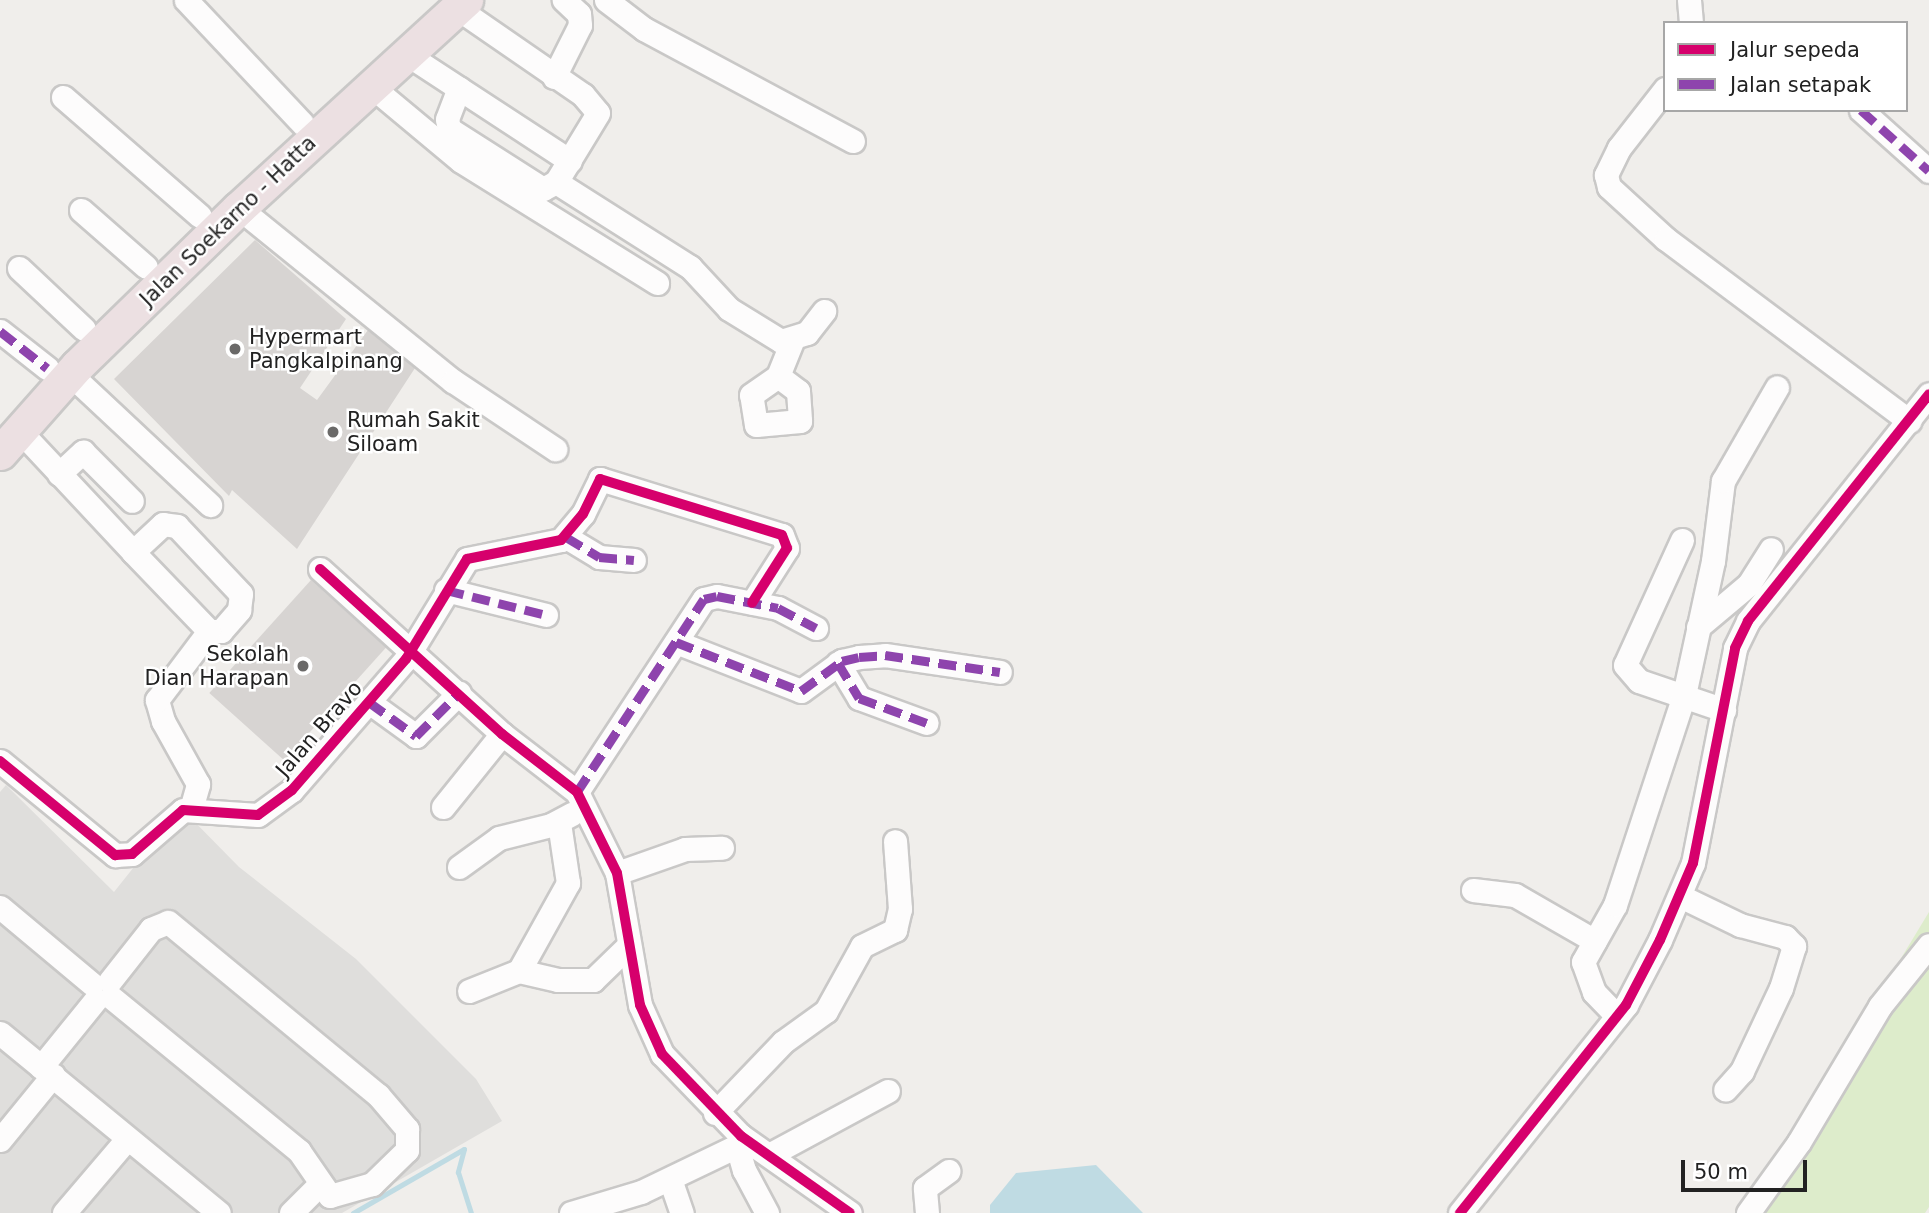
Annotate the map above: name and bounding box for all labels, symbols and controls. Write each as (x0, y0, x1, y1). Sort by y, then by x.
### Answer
legend (1663, 21, 1908, 112)
text: Jalur sepeda (1730, 38, 1860, 62)
text: Jalan setapak (1730, 73, 1871, 97)
street label: Jalan Soekarno - Hatta (135, 130, 321, 312)
place label: Hypermart Pangkalpinang (249, 324, 403, 374)
marker: Hypermart Pangkalpinang (227, 341, 243, 357)
place label: Rumah Sakit Siloam (347, 407, 480, 457)
marker: Rumah Sakit Siloam (325, 424, 341, 440)
place label: Sekolah Dian Harapan (144, 641, 289, 691)
marker: Sekolah Dian Harapan (295, 658, 311, 674)
street label: Jalan Bravo (270, 676, 368, 782)
scale bar (1684, 1146, 1810, 1190)
text: 50 m (1694, 1160, 1748, 1184)

